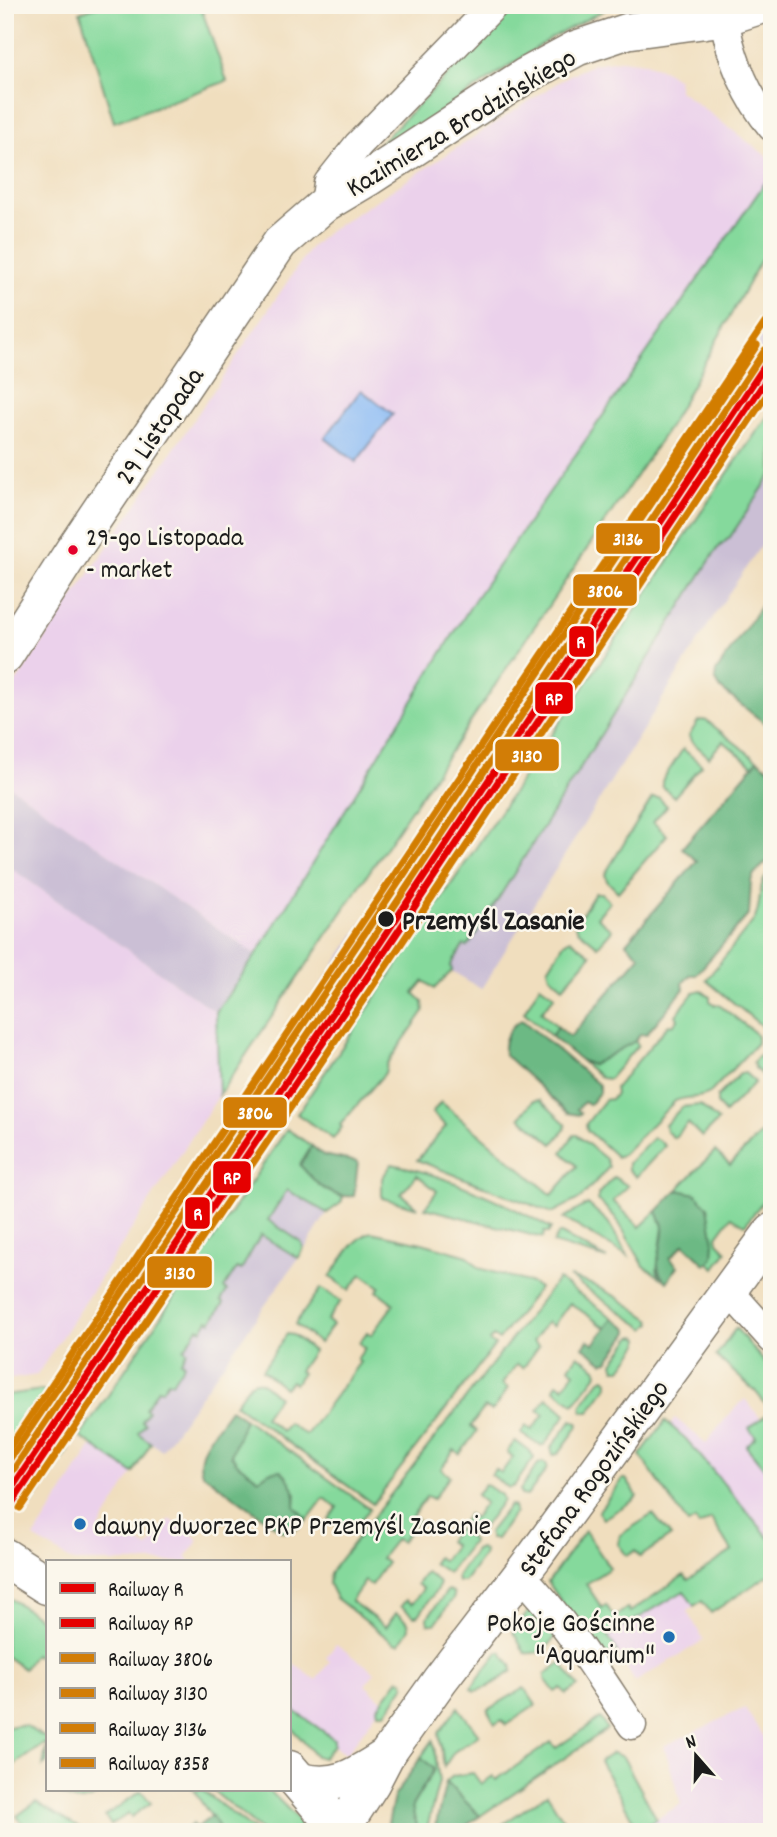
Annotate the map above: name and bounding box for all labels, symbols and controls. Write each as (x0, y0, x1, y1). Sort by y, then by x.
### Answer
street label: Kazimierza Brodzińskiego (340, 41, 585, 210)
street label: 29 Listopada (108, 360, 217, 495)
place label: 29-go Listopada - market (86, 521, 244, 590)
line badge: 3136 (595, 522, 661, 555)
text: 3136 (613, 528, 643, 555)
marker: 29-go Listopada - market (66, 543, 80, 557)
line badge: 3806 (572, 573, 638, 607)
text: 3806 (587, 580, 623, 607)
line badge: R (568, 625, 595, 658)
text: R (576, 631, 586, 658)
line badge: RP (534, 681, 574, 715)
text: RP (545, 688, 563, 715)
line badge: 3130 (494, 738, 560, 772)
text: 3130 (511, 745, 543, 772)
place label: Przemyśl Zasanie (402, 904, 585, 944)
marker: Przemyśl Zasanie (376, 909, 396, 929)
line badge: 3806 (222, 1096, 288, 1129)
text: 3806 (237, 1102, 273, 1129)
line badge: RP (212, 1160, 252, 1194)
text: RP (223, 1167, 241, 1194)
line badge: R (184, 1196, 211, 1230)
text: R (193, 1203, 203, 1230)
line badge: 3130 (146, 1255, 213, 1289)
text: 3130 (164, 1262, 196, 1289)
street label: Stefana Rogozińskiego (511, 1373, 681, 1587)
place label: dawny dworzec PKP Przemyśl Zasanie (94, 1509, 491, 1549)
marker: dawny dworzec PKP Przemyśl Zasanie (72, 1516, 88, 1532)
legend (46, 1560, 290, 1792)
text: Railway R (108, 1577, 184, 1607)
place label: Pokoje Gościnne "Aquarium" (487, 1606, 655, 1678)
text: Railway RP (108, 1611, 193, 1641)
marker: Pokoje Gościnne "Aquarium" (661, 1629, 677, 1645)
text: Railway 3806 (108, 1647, 213, 1677)
text: Railway 3130 (108, 1681, 208, 1711)
text: Railway 3136 (108, 1717, 207, 1747)
north arrow (662, 1722, 732, 1792)
text: N (682, 1729, 700, 1758)
text: Railway 8358 (108, 1751, 210, 1781)

